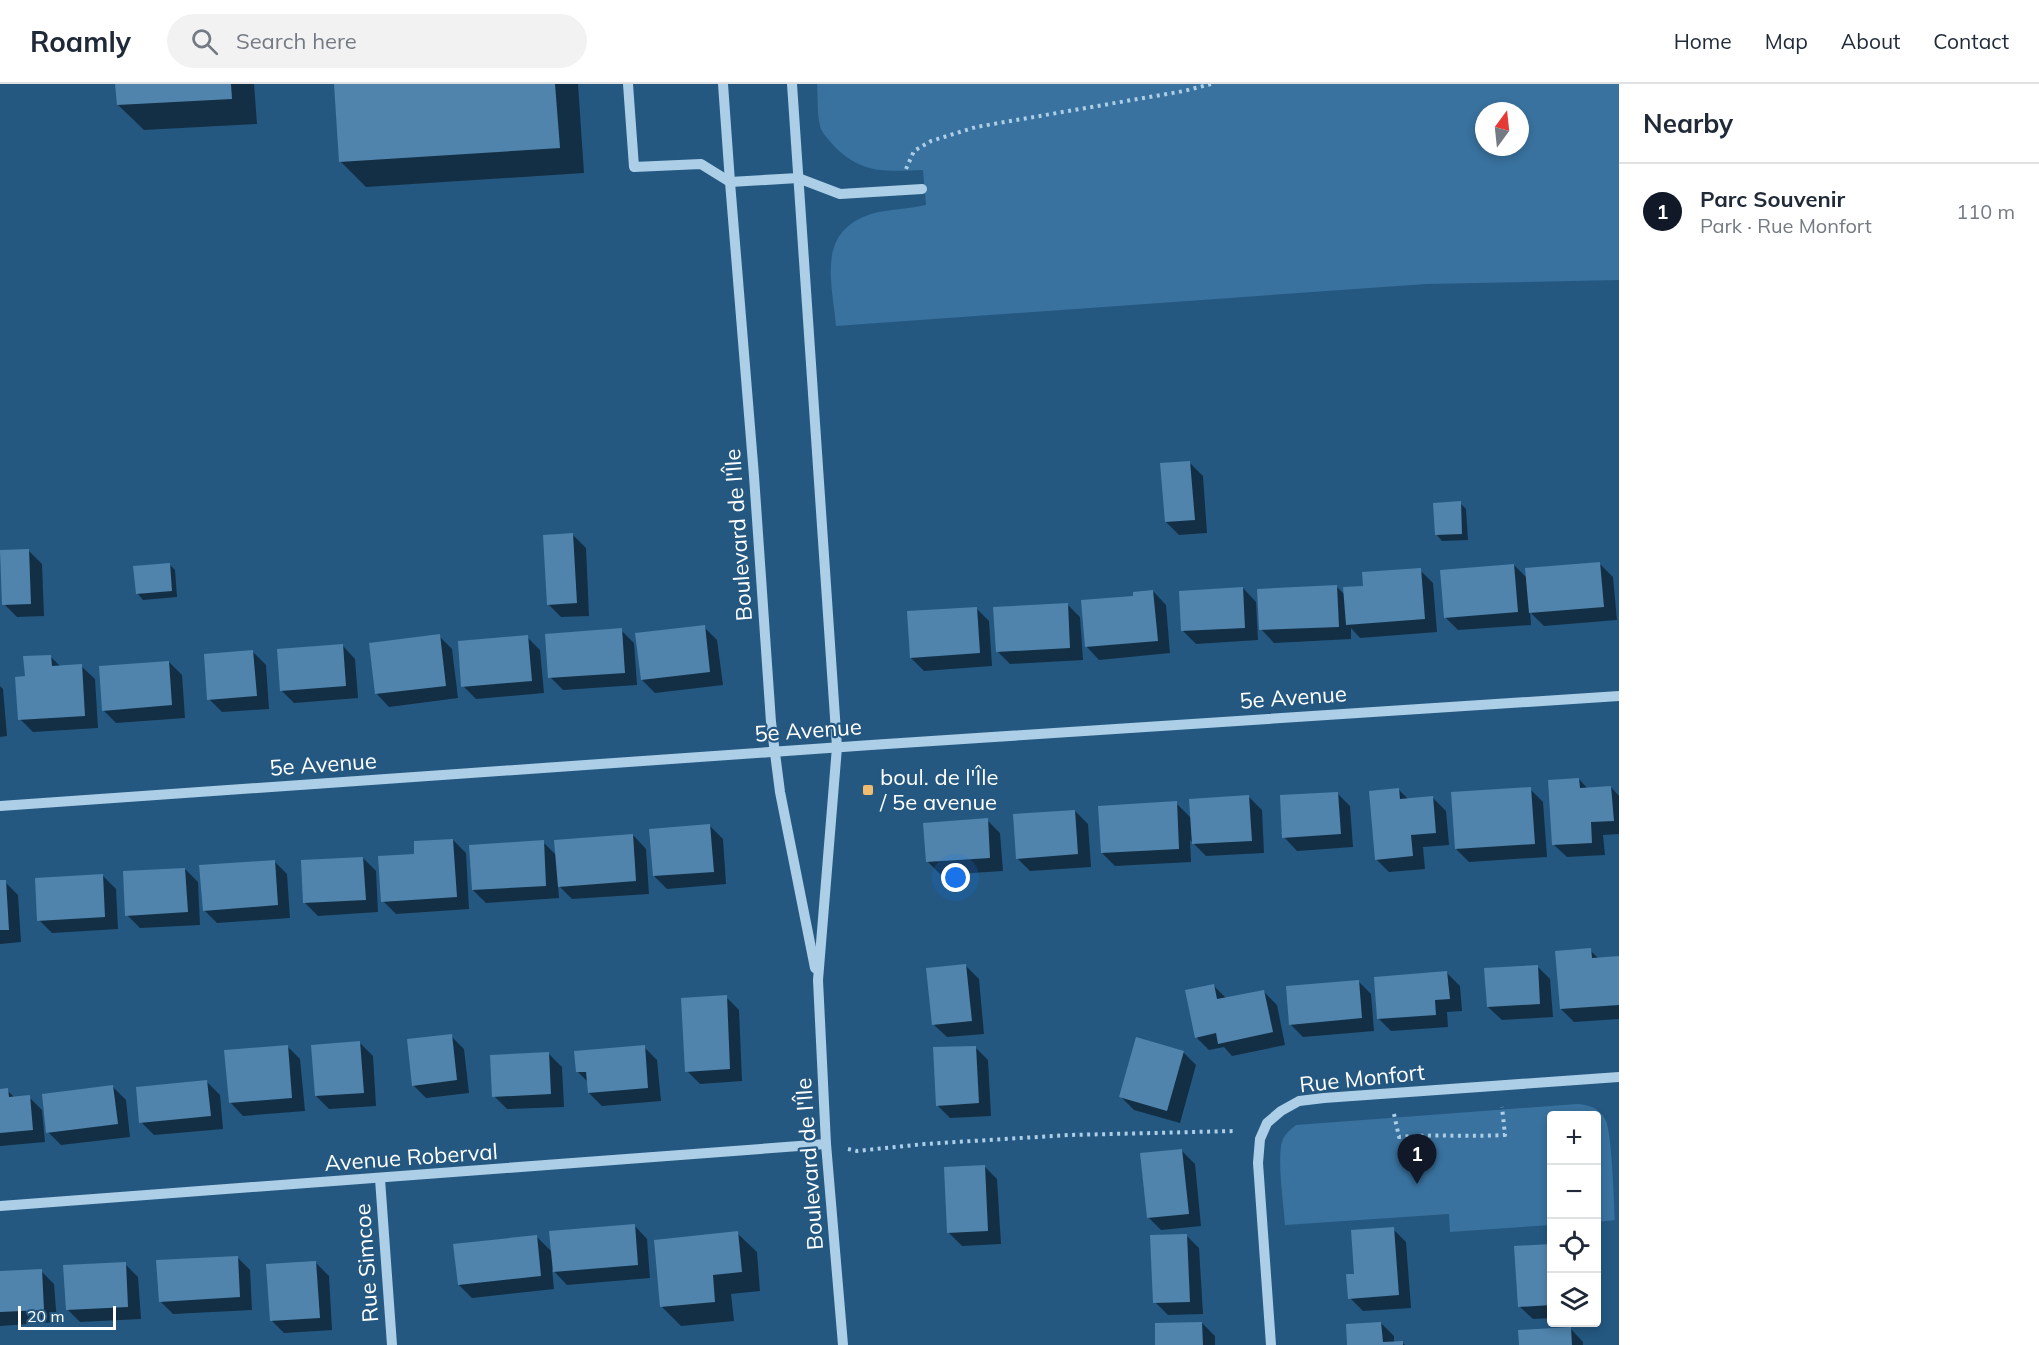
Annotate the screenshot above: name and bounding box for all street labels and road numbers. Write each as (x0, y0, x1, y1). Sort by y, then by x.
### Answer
street label: Boulevard de l'Île (718, 448, 758, 622)
street label: 5e Avenue (1238, 679, 1348, 715)
street label: 5e Avenue (753, 712, 863, 748)
street label: 5e Avenue (268, 746, 378, 782)
street label: Rue Monfort (1298, 1057, 1426, 1099)
street label: Boulevard de l'Île (789, 1077, 829, 1251)
street label: Avenue Roberval (323, 1137, 499, 1177)
street label: Rue Simcoe (348, 1203, 384, 1323)

